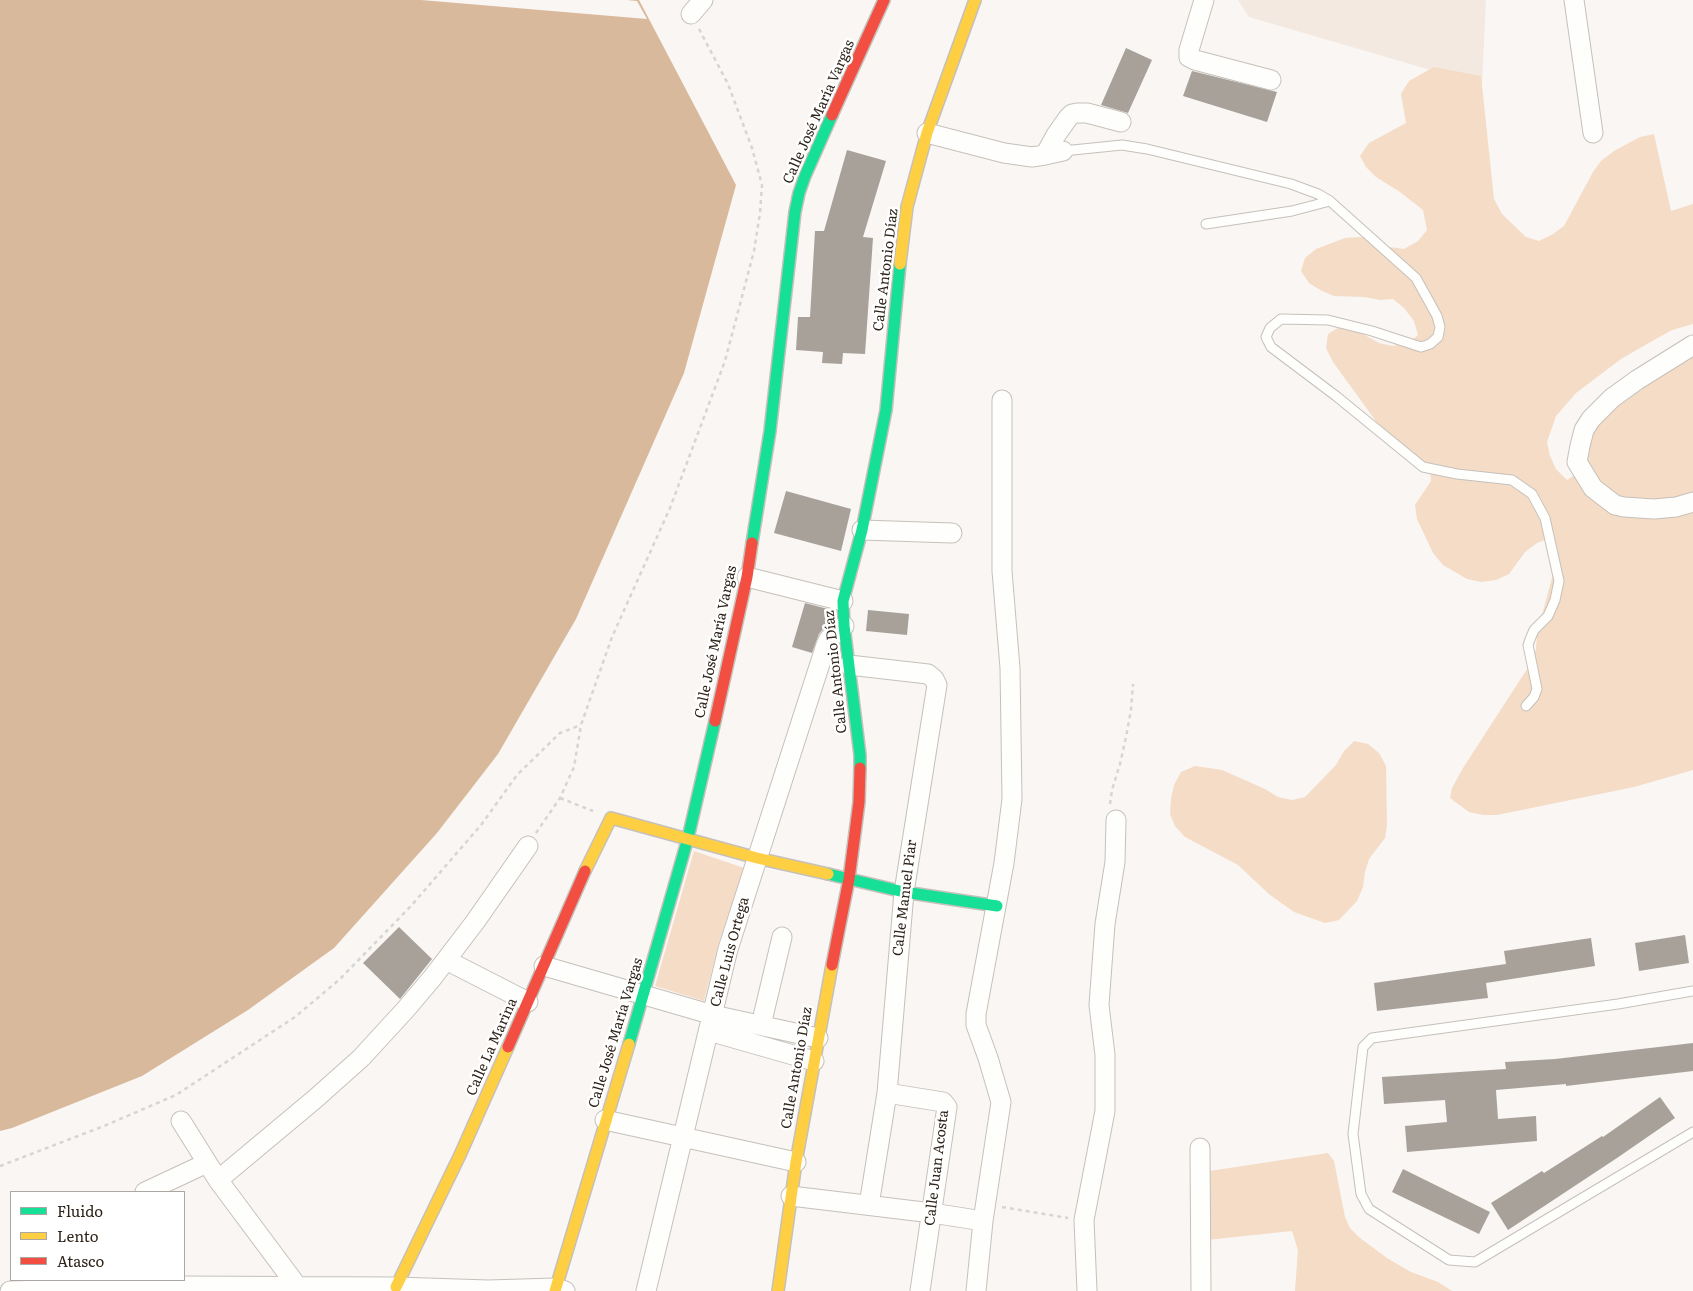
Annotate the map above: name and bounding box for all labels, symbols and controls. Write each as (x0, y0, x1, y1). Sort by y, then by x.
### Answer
street label: Calle José María Vargas (780, 37, 858, 187)
street label: Calle Antonio Díaz (870, 208, 902, 332)
street label: Calle José María Vargas (692, 564, 740, 720)
street label: Calle Antonio Díaz (821, 610, 851, 734)
street label: Calle Manuel Piar (890, 839, 920, 957)
street label: Calle Luis Ortega (707, 895, 753, 1009)
street label: Calle José María Vargas (585, 956, 647, 1110)
street label: Calle La Marina (463, 996, 521, 1098)
street label: Calle Antonio Díaz (778, 1006, 816, 1130)
street label: Calle Juan Acosta (922, 1109, 952, 1227)
legend (10, 1191, 185, 1281)
text: Fluido (57, 1199, 103, 1222)
text: Lento (57, 1224, 98, 1247)
text: Atasco (57, 1249, 104, 1272)

